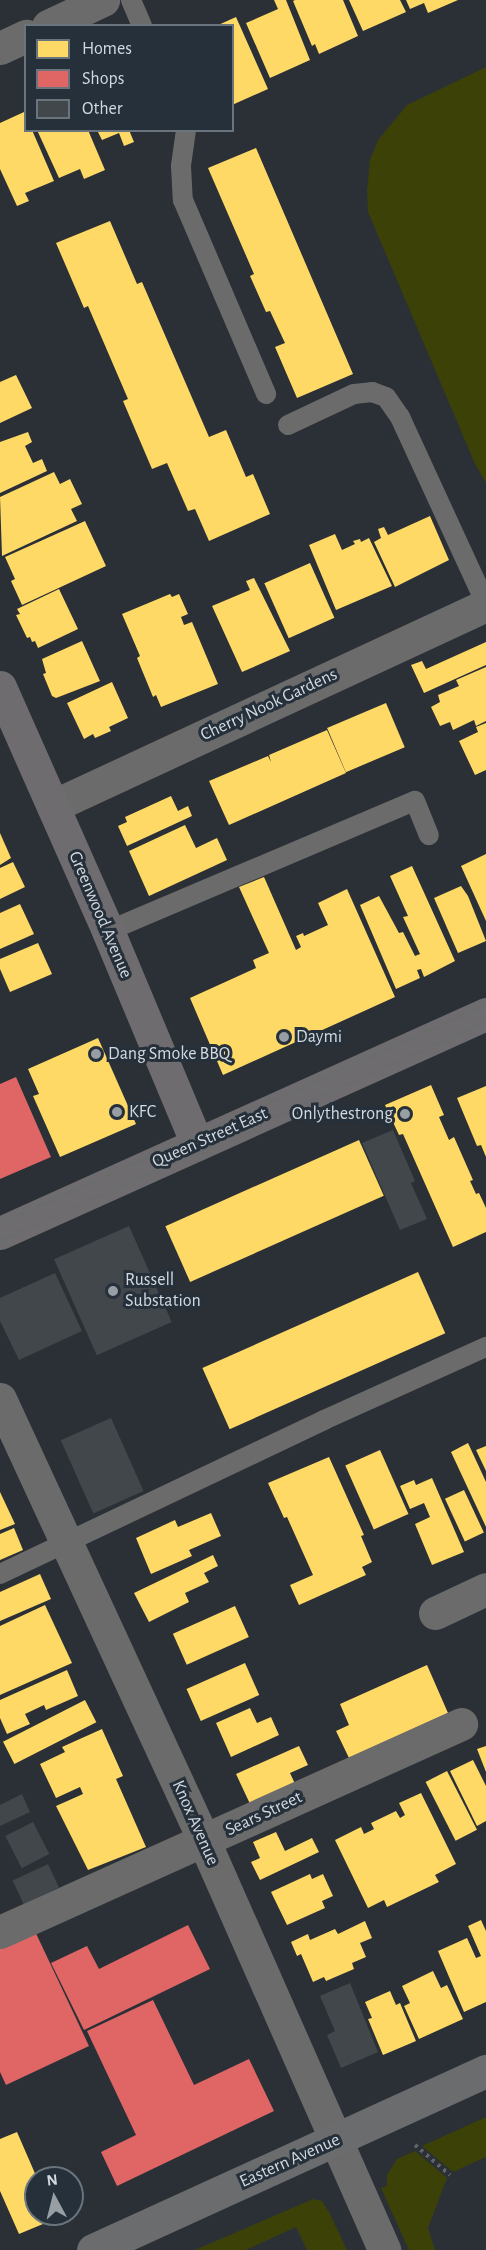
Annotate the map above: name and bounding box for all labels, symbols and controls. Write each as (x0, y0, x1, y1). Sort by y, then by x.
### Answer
legend (24, 24, 234, 132)
text: Homes (82, 40, 132, 58)
text: Shops (82, 70, 124, 88)
text: Other (82, 100, 123, 118)
street label: Cherry Nook Gardens (197, 664, 341, 746)
street label: Greenwood Avenue (63, 848, 137, 982)
place label: Daymi (296, 1026, 342, 1048)
marker: Daymi (277, 1030, 291, 1044)
place label: Dang Smoke BBQ (108, 1043, 230, 1065)
marker: Dang Smoke BBQ (89, 1047, 103, 1061)
place label: KFC (129, 1101, 156, 1123)
street label: Queen Street East (149, 1103, 271, 1173)
place label: Onlythestrong (292, 1103, 393, 1125)
marker: KFC (110, 1105, 124, 1119)
marker: Onlythestrong (398, 1107, 412, 1121)
place label: Russell Substation (125, 1270, 201, 1312)
marker: Russell Substation (106, 1284, 120, 1298)
street label: Knox Avenue (167, 1777, 223, 1869)
street label: Sears Street (222, 1787, 306, 1841)
street label: Eastern Avenue (236, 2129, 344, 2193)
north arrow (24, 2166, 84, 2226)
text: N (46, 2172, 59, 2189)

